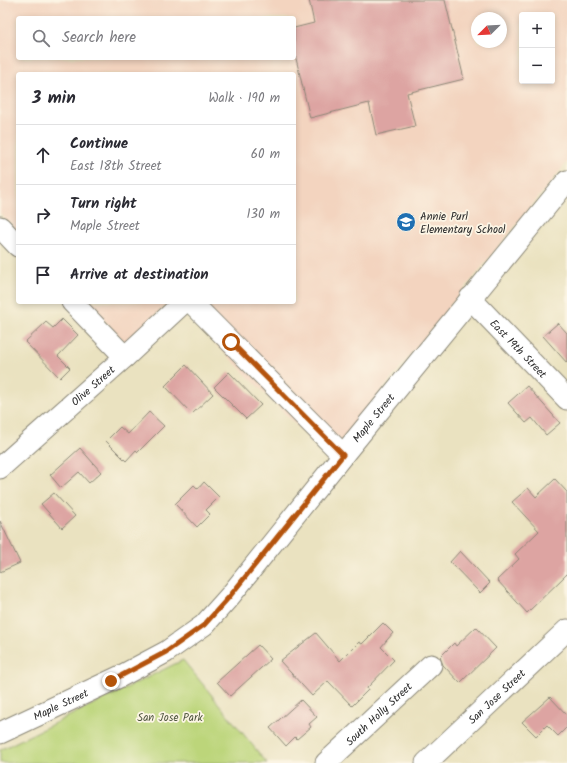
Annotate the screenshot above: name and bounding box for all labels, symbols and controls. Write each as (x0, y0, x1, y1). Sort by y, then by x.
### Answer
north arrow (471, 12, 507, 48)
map controls (519, 12, 555, 84)
button: + (519, 12, 555, 48)
search box (16, 16, 296, 60)
text: Search here (62, 26, 136, 50)
icon: search (30, 27, 52, 49)
button: − (519, 48, 555, 84)
text: 3 min (32, 85, 76, 112)
text: Walk · 190 m (208, 88, 280, 109)
text: Continue (70, 132, 128, 156)
icon: ahead (32, 144, 54, 166)
text: 60 m (251, 144, 280, 165)
text: East 18th Street (70, 156, 162, 177)
text: Turn right (70, 192, 137, 216)
icon: right (32, 204, 54, 226)
text: 130 m (246, 204, 280, 225)
place label: Annie Purl Elementary School (420, 208, 506, 239)
school or university icon: Annie Purl Elementary School (395, 211, 417, 233)
text: Maple Street (70, 216, 140, 237)
text: Arrive at destination (70, 263, 209, 287)
icon: arrive (32, 264, 54, 286)
street label: East 19th Street (485, 315, 551, 383)
route start (222, 333, 240, 351)
street label: Olive Street (67, 361, 120, 411)
street label: Maple Street (348, 389, 400, 447)
street label: San Jose Street (464, 665, 531, 729)
route end (102, 672, 120, 690)
street label: South Holly Street (342, 678, 417, 751)
street label: Maple Street (30, 684, 92, 726)
park label: San Jose Park (137, 709, 204, 727)

